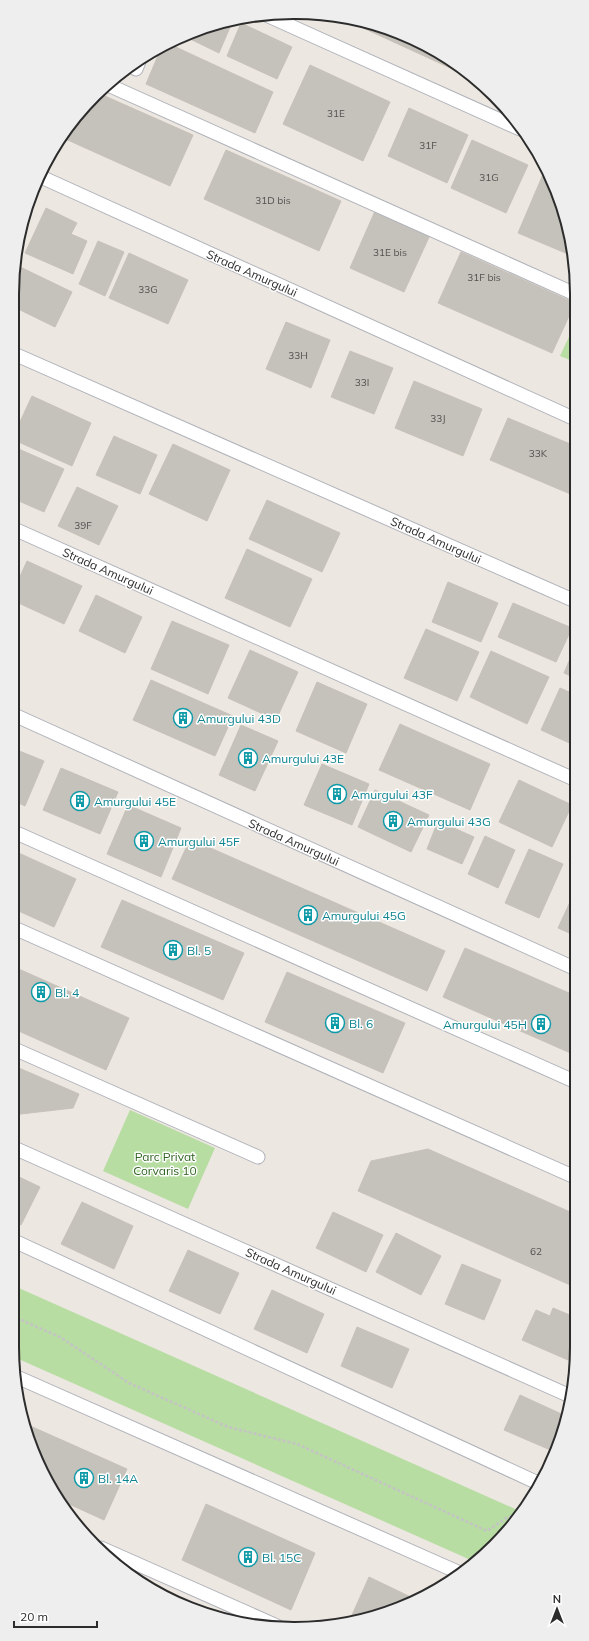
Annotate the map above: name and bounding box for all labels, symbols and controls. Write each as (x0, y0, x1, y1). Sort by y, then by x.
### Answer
house number: 31E (327, 107, 345, 120)
house number: 31F (419, 139, 437, 152)
house number: 31G (479, 171, 499, 184)
house number: 31D bis (255, 194, 291, 207)
street label: Strada Amurgului (204, 246, 300, 300)
house number: 31E bis (373, 246, 407, 259)
house number: 31F bis (467, 271, 501, 284)
house number: 33G (138, 283, 158, 296)
house number: 33H (288, 349, 308, 362)
house number: 33I (355, 376, 369, 389)
house number: 33J (430, 412, 446, 425)
house number: 33K (529, 447, 548, 460)
street label: Strada Amurgului (388, 513, 484, 567)
house number: 39F (74, 519, 92, 532)
street label: Strada Amurgului (60, 544, 156, 598)
building icon: Amurgului 43D (172, 707, 194, 729)
place label: Amurgului 43D (197, 711, 281, 726)
building icon: Amurgului 43E (237, 747, 259, 769)
place label: Amurgului 43E (262, 751, 344, 766)
building icon: Amurgului 43F (326, 783, 348, 805)
place label: Amurgului 43F (351, 787, 433, 802)
building icon: Amurgului 45E (69, 790, 91, 812)
place label: Amurgului 45E (94, 794, 176, 809)
building icon: Amurgului 43G (382, 810, 404, 832)
place label: Amurgului 43G (407, 814, 491, 829)
street label: Strada Amurgului (246, 815, 342, 869)
building icon: Amurgului 45F (133, 830, 155, 852)
place label: Amurgului 45F (158, 834, 240, 849)
building icon: Amurgului 45G (297, 904, 319, 926)
place label: Amurgului 45G (322, 908, 406, 923)
building icon: Bl. 5 (162, 939, 184, 961)
place label: Bl. 5 (187, 943, 211, 958)
building icon: Bl. 4 (30, 981, 52, 1003)
place label: Bl. 4 (55, 985, 79, 1000)
building icon: Bl. 6 (324, 1012, 346, 1034)
building icon: Amurgului 45H (530, 1013, 552, 1035)
place label: Bl. 6 (349, 1016, 373, 1031)
place label: Amurgului 45H (443, 1017, 527, 1032)
park label: Parc Privat Corvaris 10 (133, 1149, 197, 1178)
street label: Strada Amurgului (243, 1244, 339, 1298)
house number: 62 (530, 1245, 542, 1258)
building icon: Bl. 14A (73, 1467, 95, 1489)
place label: Bl. 14A (98, 1471, 138, 1486)
building icon: Bl. 15C (237, 1546, 259, 1568)
place label: Bl. 15C (262, 1550, 302, 1565)
north arrow (537, 1589, 577, 1629)
text: N (553, 1592, 561, 1606)
scale bar (14, 1603, 97, 1629)
text: 20 m (20, 1609, 48, 1624)

